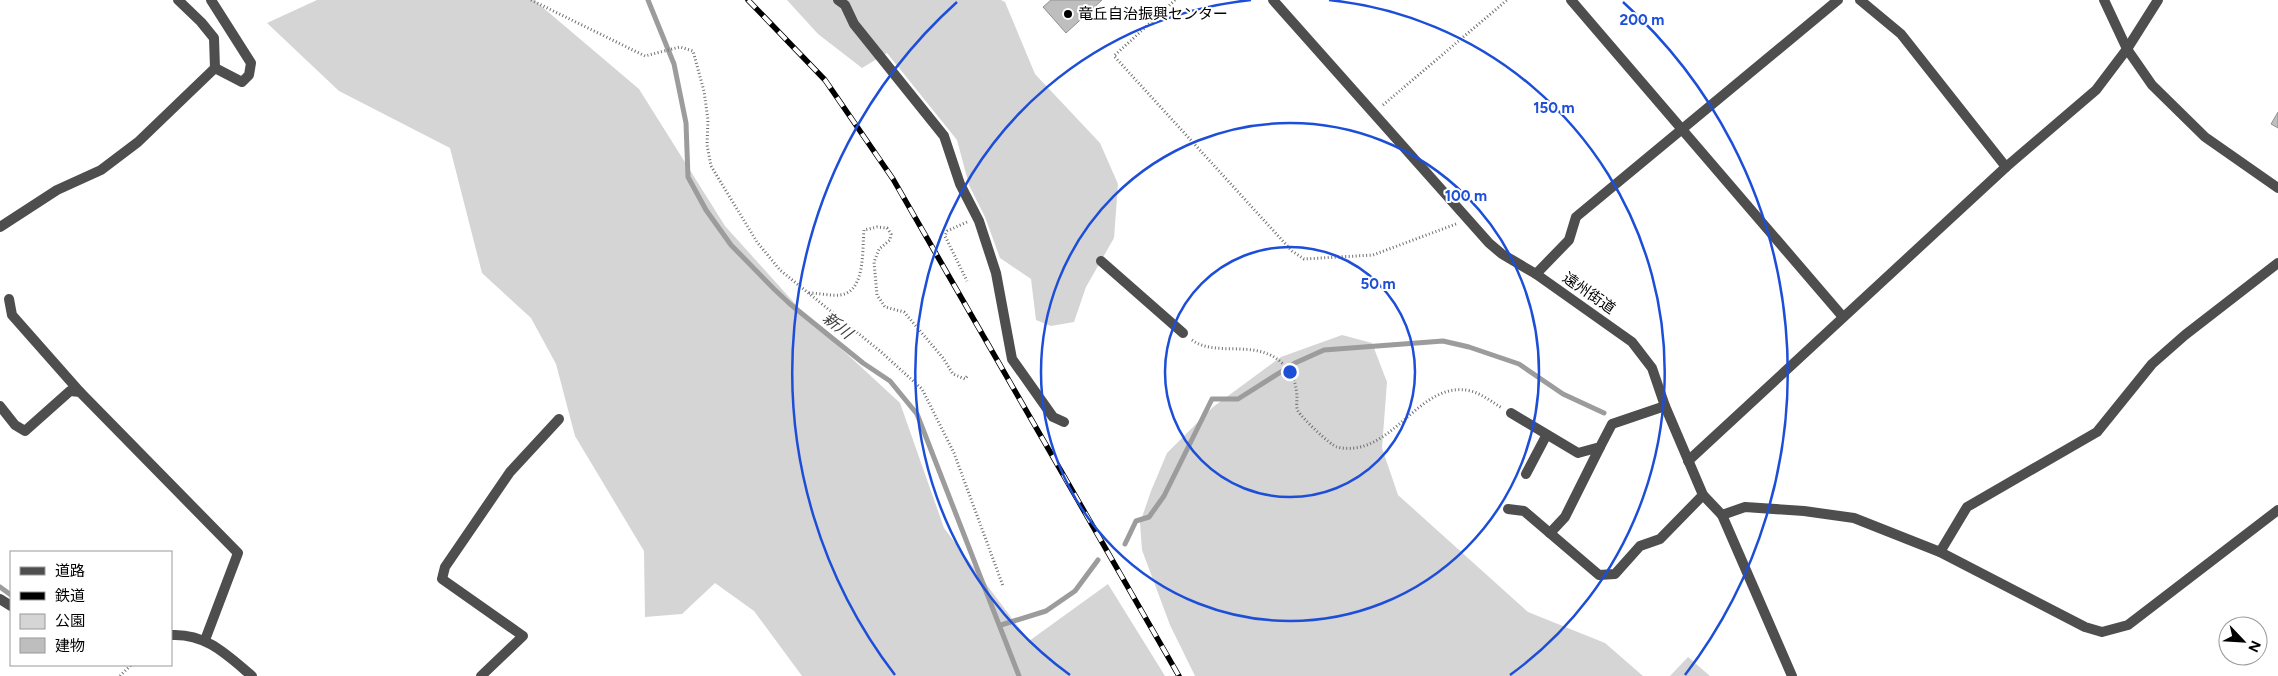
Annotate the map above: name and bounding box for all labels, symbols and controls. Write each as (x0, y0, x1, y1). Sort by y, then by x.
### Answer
place label: 竜丘自治振興センター (1078, 5, 1228, 23)
marker: 竜丘自治振興センター (1062, 8, 1074, 20)
text: 200 m (1620, 11, 1664, 29)
text: 150 m (1533, 99, 1575, 117)
text: 100 m (1445, 187, 1487, 205)
street label: 遠州街道 (1559, 268, 1619, 318)
text: 50 m (1360, 275, 1396, 293)
water label: 新川 (819, 308, 858, 344)
centre of rings (1281, 363, 1299, 381)
legend (10, 551, 172, 666)
text: 道路 (55, 562, 85, 580)
text: 鉄道 (55, 587, 85, 605)
text: 公園 (55, 612, 85, 630)
north arrow (2218, 616, 2268, 666)
text: 建物 (55, 637, 85, 655)
text: N (2244, 638, 2264, 655)

